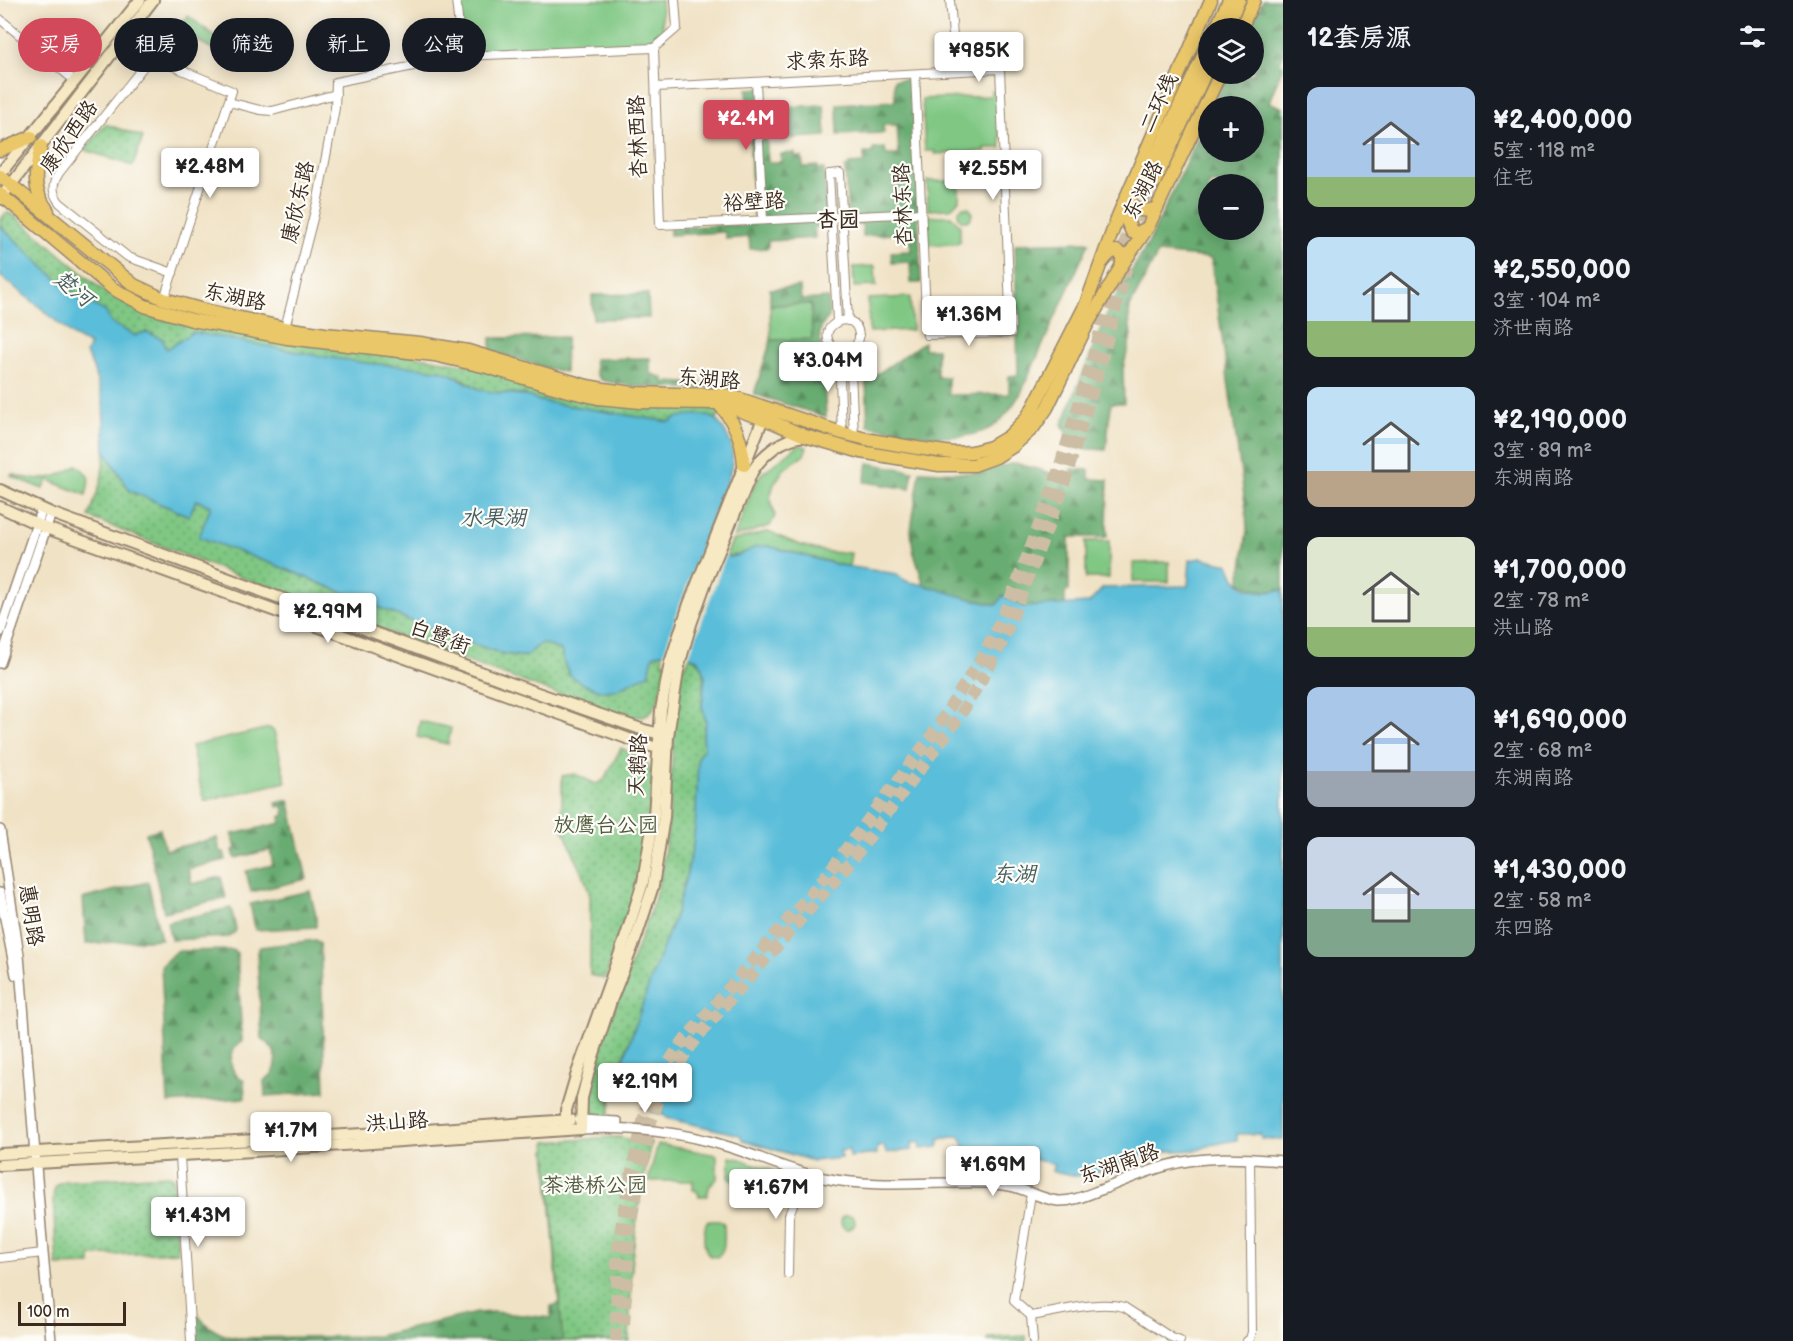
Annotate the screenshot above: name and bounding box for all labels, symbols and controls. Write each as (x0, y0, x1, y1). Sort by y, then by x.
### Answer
chip: 买房 (18, 18, 102, 72)
chip: 租房 (114, 18, 198, 72)
chip: 筛选 (210, 18, 294, 72)
chip: 新上 (306, 18, 390, 72)
chip: 公寓 (402, 18, 486, 72)
map controls (1198, 18, 1264, 240)
button: layers (1198, 18, 1264, 84)
icon: filters (1736, 20, 1769, 53)
text: 12套房源 (1307, 23, 1412, 54)
pin: ¥985K (937, 32, 1021, 83)
text: ¥985K (948, 39, 1010, 63)
street label: 求索东路 (784, 45, 870, 75)
street label: 二环线 (1134, 69, 1184, 137)
street label: 康欣西路 (35, 95, 103, 179)
street label: 杏林西路 (624, 95, 652, 179)
button: + (1198, 96, 1264, 162)
pin: ¥2.4M (704, 100, 788, 151)
text: ¥2,400,000 (1493, 105, 1632, 136)
text: ¥2.4M (717, 107, 775, 131)
icon: home (1355, 111, 1427, 183)
text: 5室 · 118 m² (1493, 139, 1595, 163)
pin: ¥2.48M (161, 148, 259, 199)
pin: ¥2.55M (944, 150, 1042, 201)
text: ¥2.48M (175, 155, 245, 179)
street label: 东湖路 (1118, 156, 1168, 224)
text: ¥2.55M (959, 157, 1028, 181)
street label: 康欣东路 (276, 158, 320, 246)
street label: 杏林东路 (889, 163, 917, 247)
text: 住宅 (1493, 166, 1533, 190)
button: − (1198, 174, 1264, 240)
street label: 裕壁路 (722, 188, 786, 216)
district label: 杏园 (816, 207, 860, 234)
text: ¥2,550,000 (1493, 255, 1631, 286)
icon: home (1355, 261, 1427, 333)
water label: 楚河 (47, 265, 101, 315)
street label: 东湖路 (202, 278, 268, 316)
text: 3室 · 104 m² (1493, 289, 1601, 313)
pin: ¥1.36M (920, 296, 1018, 347)
text: ¥1.36M (936, 303, 1002, 327)
text: 济世南路 (1493, 316, 1573, 340)
pin: ¥3.04M (779, 342, 877, 393)
text: ¥3.04M (793, 349, 863, 373)
street label: 东湖路 (677, 364, 741, 394)
text: ¥2,190,000 (1493, 405, 1627, 436)
icon: home (1355, 411, 1427, 483)
text: 3室 · 89 m² (1493, 439, 1592, 463)
text: 东湖南路 (1493, 466, 1573, 490)
water label: 水果湖 (460, 505, 528, 532)
text: ¥1,700,000 (1493, 555, 1627, 586)
icon: home (1355, 561, 1427, 633)
text: 2室 · 78 m² (1493, 589, 1589, 613)
pin: ¥2.99M (279, 593, 377, 644)
text: ¥2.99M (293, 600, 363, 624)
street label: 白鹭街 (406, 614, 474, 660)
text: 洪山路 (1493, 616, 1553, 640)
text: ¥1,690,000 (1493, 705, 1627, 736)
icon: home (1355, 711, 1427, 783)
street label: 天鹅路 (624, 733, 652, 797)
text: 2室 · 68 m² (1493, 739, 1592, 763)
text: 东湖南路 (1493, 766, 1573, 790)
park label: 放鹰台公园 (554, 813, 659, 838)
text: ¥1,430,000 (1493, 855, 1627, 886)
water label: 东湖 (992, 861, 1038, 888)
icon: home (1355, 861, 1427, 933)
street label: 惠明路 (14, 882, 48, 948)
text: 2室 · 58 m² (1493, 889, 1592, 913)
text: 东四路 (1493, 916, 1553, 940)
pin: ¥2.19M (596, 1063, 694, 1114)
text: ¥2.19M (612, 1070, 678, 1094)
street label: 洪山路 (365, 1107, 429, 1137)
pin: ¥1.7M (249, 1112, 333, 1163)
text: ¥1.7M (264, 1119, 318, 1143)
street label: 东湖南路 (1075, 1139, 1163, 1189)
pin: ¥1.69M (944, 1146, 1042, 1197)
text: ¥1.69M (960, 1153, 1026, 1177)
pin: ¥1.67M (727, 1169, 825, 1220)
park label: 茶港桥公园 (543, 1173, 648, 1198)
text: ¥1.67M (743, 1176, 809, 1200)
pin: ¥1.43M (149, 1197, 247, 1248)
text: ¥1.43M (165, 1204, 231, 1228)
scale bar (18, 1299, 126, 1326)
text: 100 m (27, 1303, 70, 1322)

